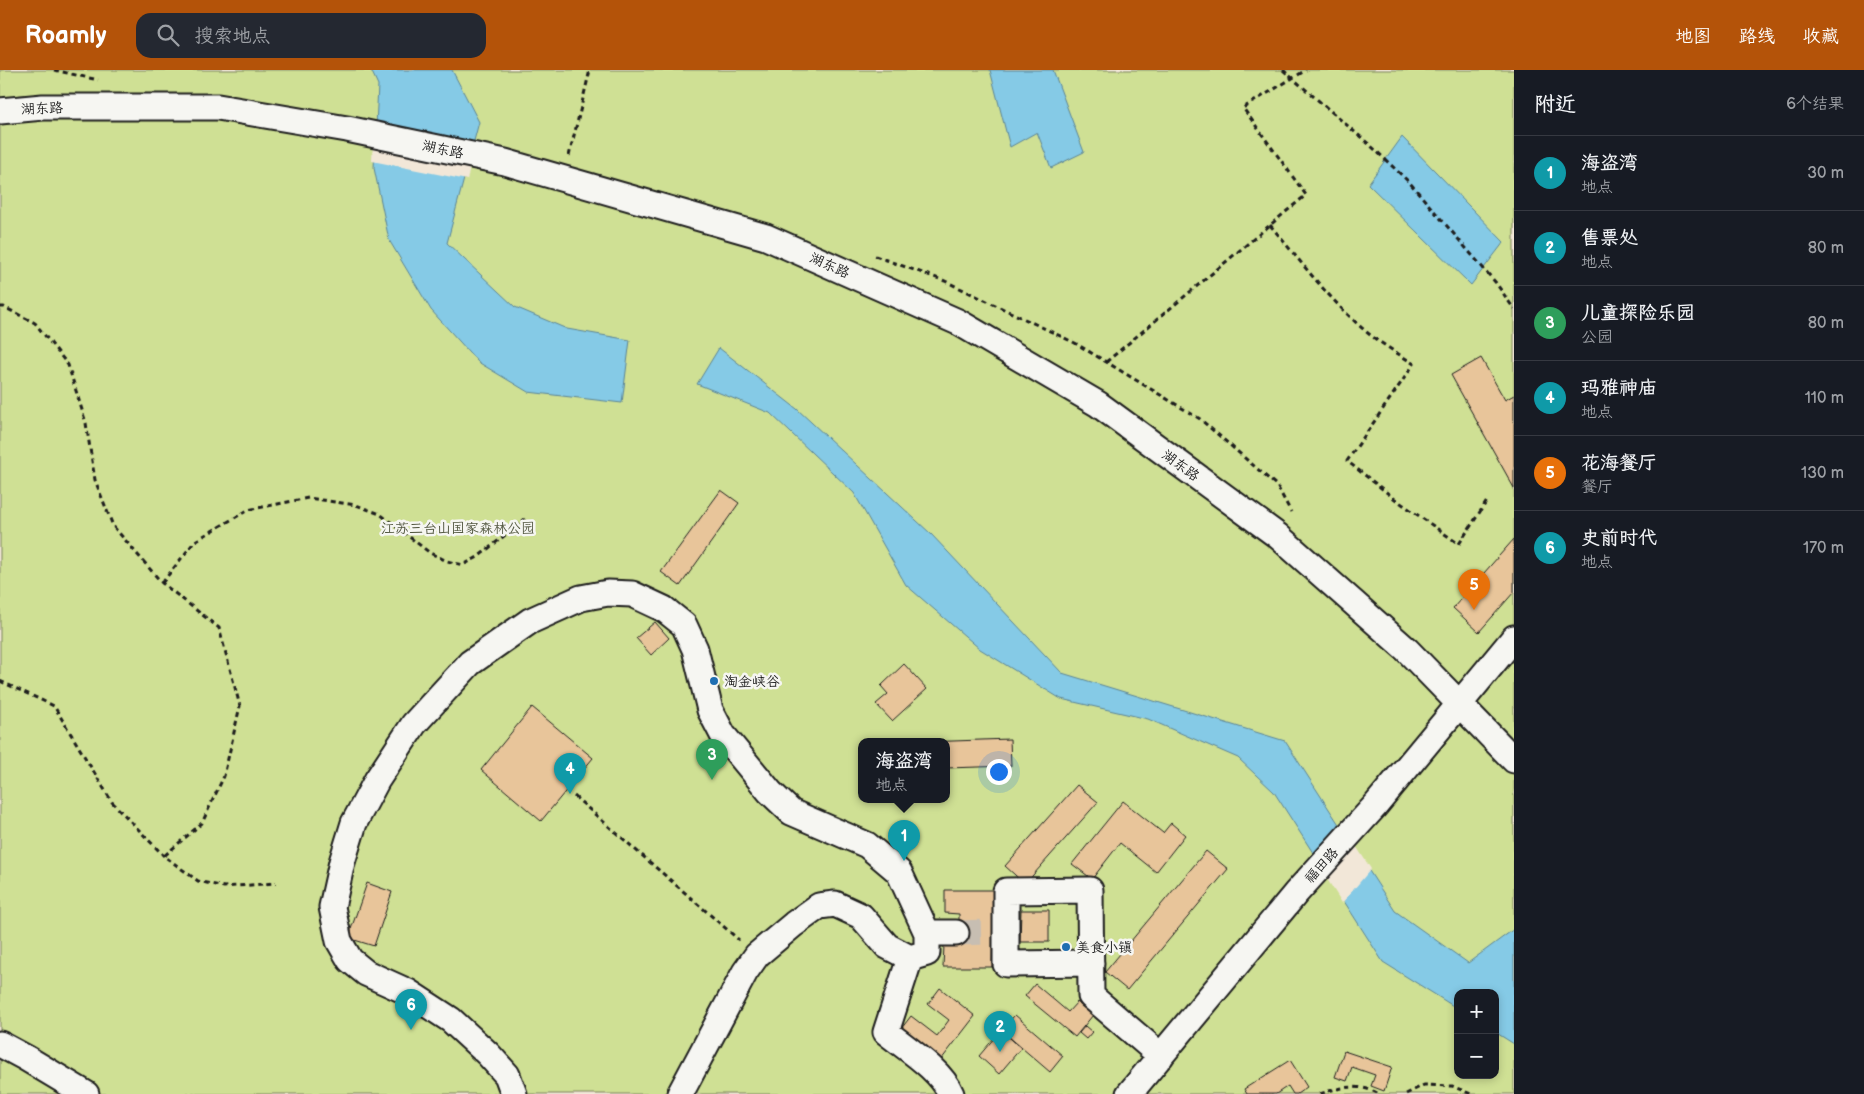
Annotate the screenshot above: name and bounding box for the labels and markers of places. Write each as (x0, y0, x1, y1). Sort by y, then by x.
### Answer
pin: 5 (1458, 569, 1490, 610)
place label: 淘金峡谷 (724, 673, 780, 690)
marker: 淘金峡谷 (708, 675, 720, 687)
pin: 3 (696, 739, 728, 780)
pin: 4 (554, 753, 586, 794)
pin: 1 (888, 820, 920, 861)
place label: 美食小镇 (1076, 939, 1132, 956)
marker: 美食小镇 (1060, 941, 1072, 953)
pin: 6 (395, 989, 427, 1030)
pin: 2 (984, 1011, 1016, 1052)

